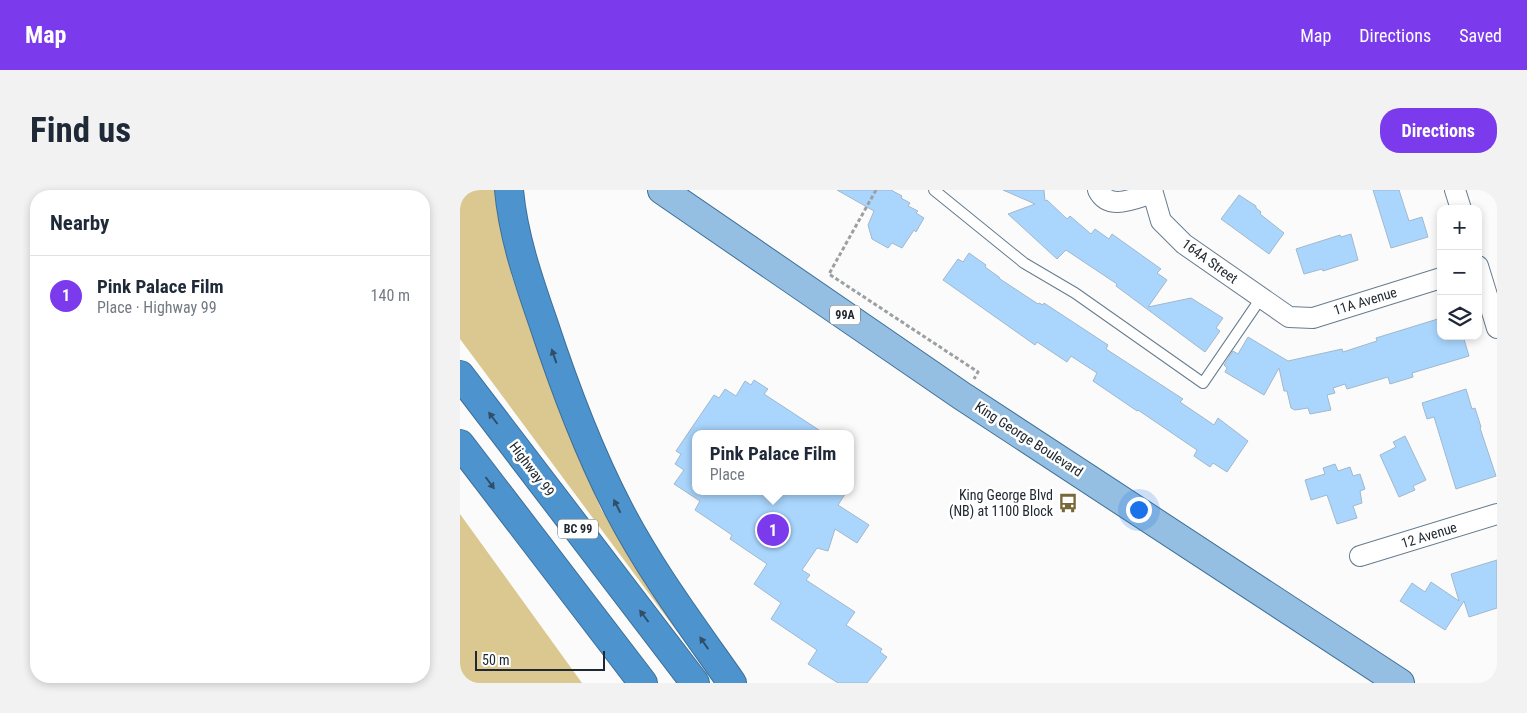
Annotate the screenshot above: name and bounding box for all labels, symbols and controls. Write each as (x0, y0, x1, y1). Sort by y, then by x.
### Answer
text: Map (25, 21, 66, 49)
text: Map (1300, 25, 1331, 46)
text: Directions (1359, 25, 1431, 46)
text: Saved (1459, 25, 1502, 46)
button: Directions (1380, 108, 1497, 153)
text: Find us (30, 110, 131, 151)
map controls (1437, 205, 1482, 340)
button: + (1437, 205, 1482, 250)
text: Nearby (50, 211, 109, 235)
street label: 164A Street (1179, 235, 1241, 287)
button: − (1437, 250, 1482, 295)
text: Pink Palace Film (97, 275, 224, 298)
street label: 11A Avenue (1331, 284, 1399, 318)
text: 1 (62, 286, 70, 305)
text: 140 m (371, 286, 410, 305)
button: layers (1437, 295, 1482, 340)
text: Place · Highway 99 (97, 298, 217, 317)
road number: 99A (830, 306, 860, 324)
one-way arrow (550, 349, 557, 364)
street label: King George Boulevard (972, 398, 1086, 480)
one-way arrow (487, 412, 498, 425)
popup (692, 430, 854, 495)
street label: Highway 99 (506, 439, 558, 499)
text: Pink Palace Film (710, 442, 836, 465)
text: Place (710, 465, 745, 484)
one-way arrow (484, 476, 495, 489)
place label: King George Blvd (NB) at 1100 Block (949, 487, 1054, 520)
bus stop icon: King George Blvd (NB) at 1100 Block (1057, 492, 1079, 514)
your location (1126, 497, 1152, 523)
one-way arrow (613, 499, 621, 513)
pin: 1 (757, 511, 789, 549)
road number: BC 99 (558, 519, 598, 538)
street label: 12 Avenue (1399, 519, 1459, 551)
one-way arrow (639, 610, 650, 623)
one-way arrow (699, 636, 709, 650)
scale bar (475, 648, 605, 671)
text: 50 m (482, 652, 510, 668)

